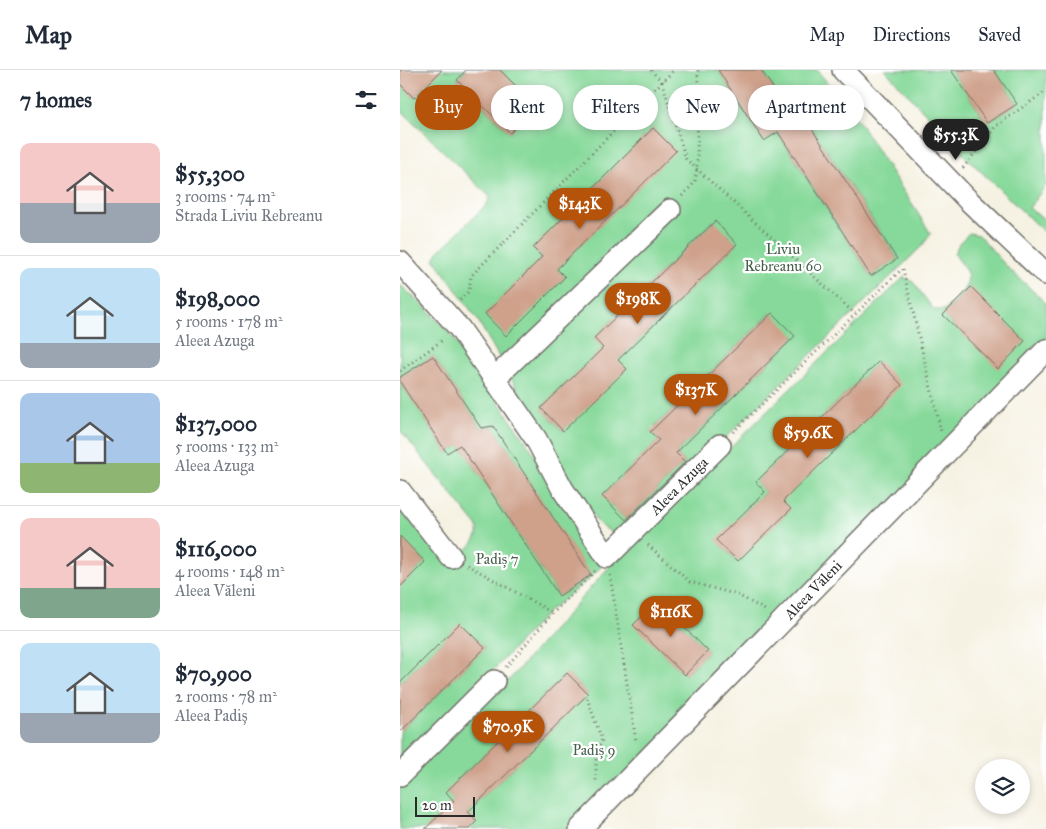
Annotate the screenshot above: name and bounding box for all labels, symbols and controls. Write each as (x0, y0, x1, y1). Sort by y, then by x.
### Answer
text: Map (25, 20, 72, 50)
text: Map (809, 24, 845, 46)
text: Directions (873, 24, 950, 46)
text: Saved (978, 24, 1021, 46)
chip: Buy (415, 85, 481, 130)
chip: Rent (491, 85, 563, 130)
chip: Filters (573, 85, 658, 130)
chip: New (668, 85, 738, 130)
chip: Apartment (748, 85, 864, 130)
icon: filters (352, 86, 380, 114)
text: 7 homes (20, 87, 92, 113)
pin: $55.3K (915, 118, 997, 161)
text: $55.3K (933, 125, 979, 144)
text: $55,300 (175, 161, 245, 187)
icon: home (60, 163, 120, 223)
text: 3 rooms · 74 m² (175, 187, 275, 206)
pin: $143K (545, 188, 615, 230)
text: $143K (559, 194, 601, 213)
text: Strada Liviu Rebreanu (175, 206, 323, 225)
park label: Liviu Rebreanu 60 (744, 240, 822, 275)
pin: $198K (603, 282, 673, 325)
text: $198,000 (175, 286, 260, 312)
icon: home (60, 288, 120, 348)
text: $198K (616, 289, 660, 308)
text: 5 rooms · 178 m² (175, 312, 283, 331)
text: Aleea Azuga (175, 331, 255, 350)
pin: $137K (661, 374, 731, 416)
text: $137K (675, 380, 717, 399)
text: $137,000 (175, 411, 257, 437)
icon: home (60, 413, 120, 473)
pin: $59.6K (767, 416, 849, 459)
text: $59.6K (784, 423, 832, 442)
text: 5 rooms · 133 m² (175, 437, 278, 456)
street label: Aleea Azuga (646, 453, 712, 519)
text: Aleea Azuga (175, 456, 255, 475)
text: $116,000 (175, 536, 257, 562)
icon: home (60, 538, 120, 598)
park label: Padiș 7 (475, 550, 519, 568)
street label: Aleea Văleni (780, 557, 846, 624)
text: 4 rooms · 148 m² (175, 562, 285, 581)
text: Aleea Văleni (175, 581, 255, 600)
pin: $116K (636, 596, 706, 638)
text: $116K (650, 602, 692, 621)
text: $70,900 (175, 661, 252, 687)
icon: home (60, 663, 120, 723)
text: 2 rooms · 78 m² (175, 687, 277, 706)
text: Aleea Padiș (175, 706, 247, 725)
pin: $70.9K (467, 710, 549, 753)
text: $70.9K (483, 717, 533, 736)
park label: Padiș 9 (572, 741, 616, 759)
map controls (975, 759, 1030, 814)
button: layers (975, 759, 1030, 814)
scale bar (415, 794, 475, 817)
text: 20 m (422, 797, 452, 814)

